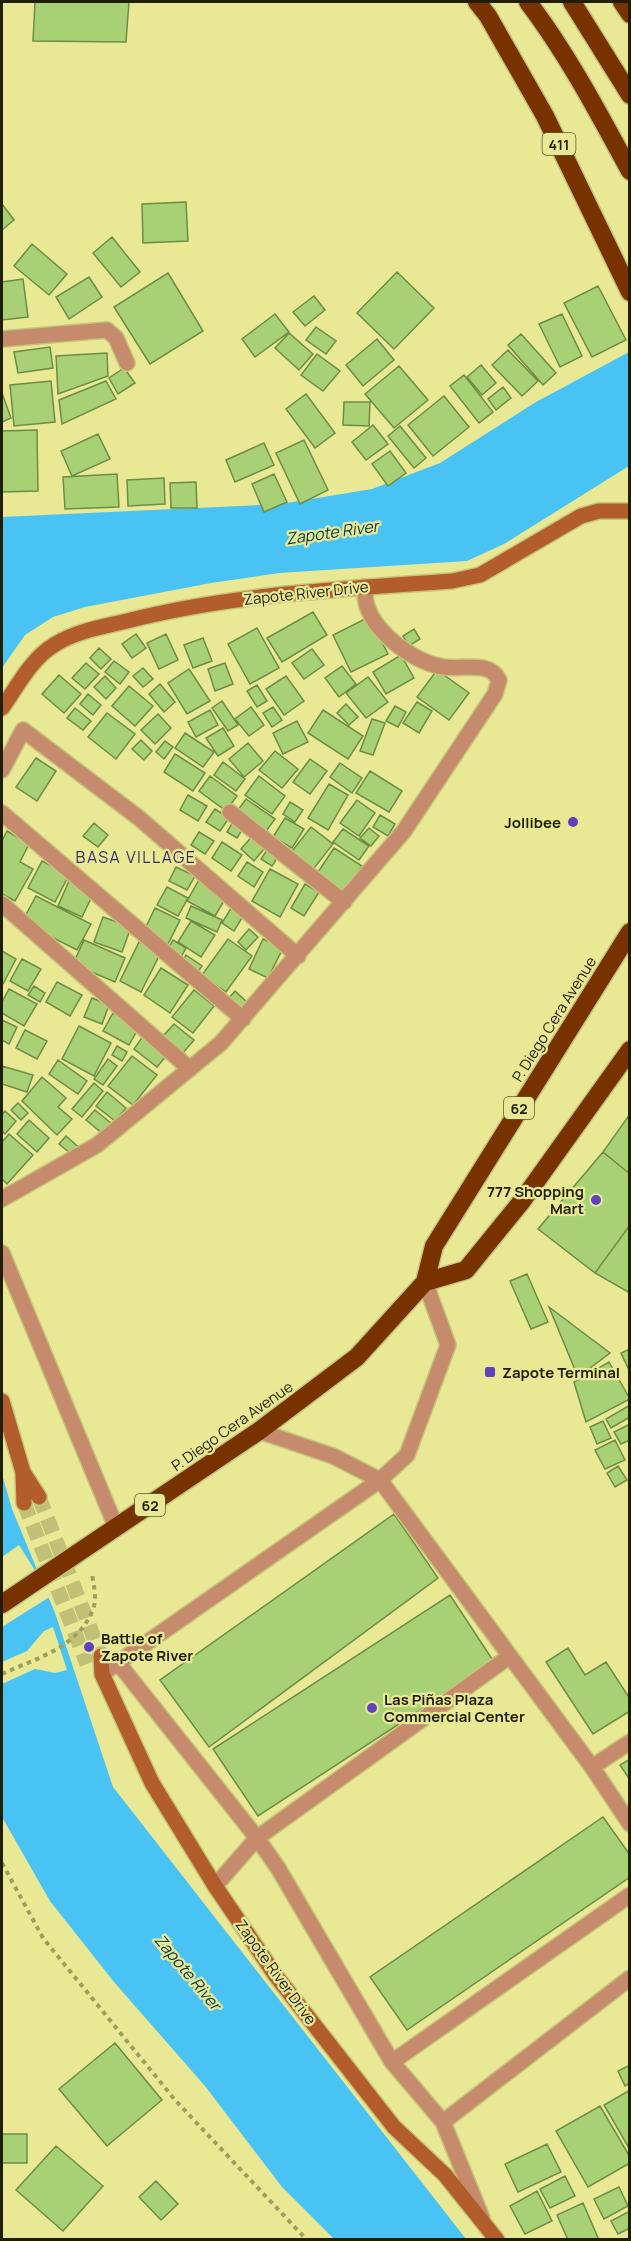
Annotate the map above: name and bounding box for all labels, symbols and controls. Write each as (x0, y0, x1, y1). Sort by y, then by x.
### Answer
road number: 411 (542, 133, 576, 155)
water label: Zapote River (284, 514, 382, 549)
street label: Zapote River Drive (243, 576, 370, 610)
place label: Jollibee (504, 812, 561, 833)
marker: Jollibee (566, 815, 580, 829)
district label: BASA VILLAGE (76, 846, 196, 868)
street label: P. Diego Cera Avenue (507, 952, 601, 1086)
road number: 62 (504, 1097, 534, 1119)
place label: 777 Shopping Mart (487, 1181, 584, 1219)
marker: 777 Shopping Mart (589, 1193, 603, 1207)
place label: Zapote Terminal (502, 1362, 620, 1383)
marker: Zapote Terminal (483, 1365, 497, 1379)
street label: P. Diego Cera Avenue (167, 1376, 297, 1476)
road number: 62 (135, 1494, 165, 1516)
place label: Battle of Zapote River (101, 1628, 193, 1666)
marker: Battle of Zapote River (82, 1640, 96, 1654)
place label: Las Piñas Plaza Commercial Center (384, 1689, 525, 1727)
marker: Las Piñas Plaza Commercial Center (365, 1701, 379, 1715)
street label: Zapote River Drive (231, 1915, 321, 2029)
water label: Zapote River (150, 1929, 228, 2016)

